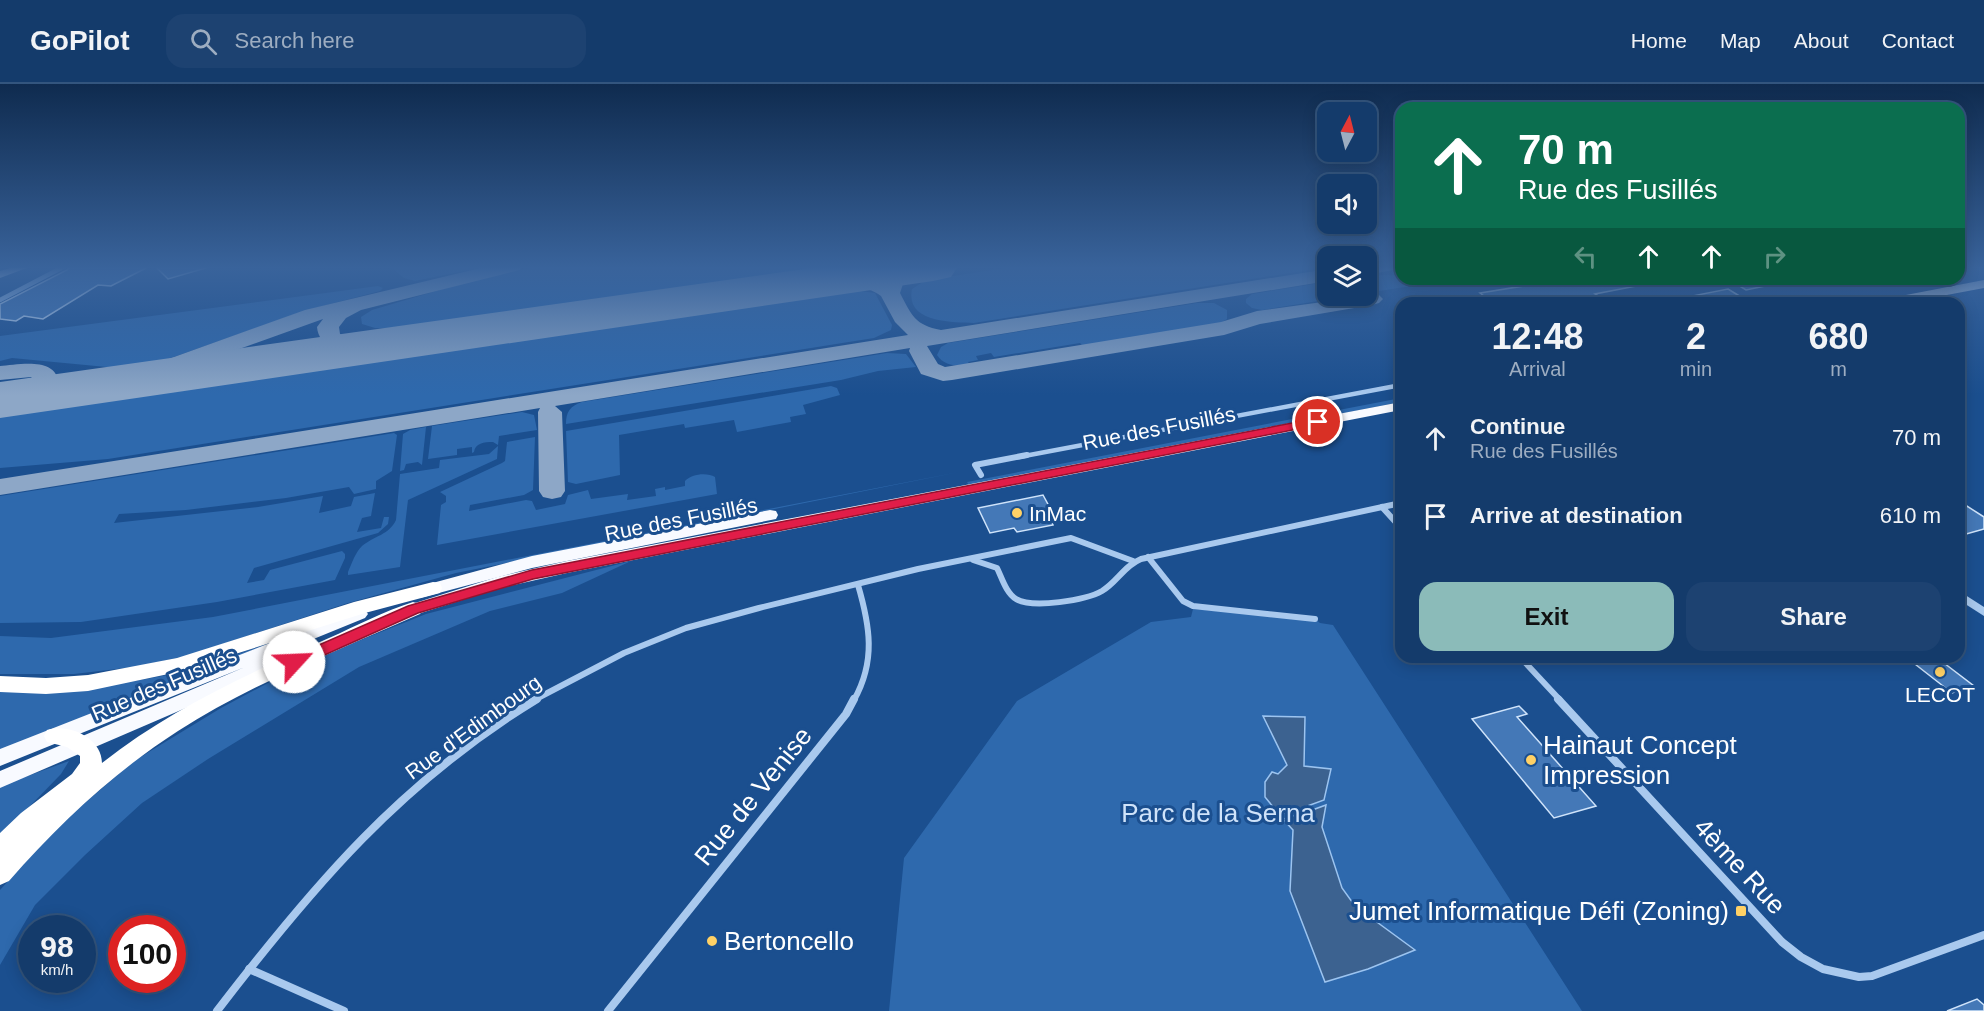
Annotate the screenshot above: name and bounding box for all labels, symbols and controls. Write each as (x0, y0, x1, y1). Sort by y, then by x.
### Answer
search box (166, 14, 586, 68)
text: GoPilot (30, 25, 130, 56)
icon: search (187, 25, 220, 58)
text: Search here (235, 28, 354, 53)
text: Home (1631, 29, 1687, 52)
text: Map (1720, 29, 1761, 52)
text: About (1794, 29, 1849, 52)
text: Contact (1882, 29, 1954, 52)
north arrow (1317, 102, 1377, 162)
map controls (1317, 102, 1377, 306)
icon: ahead (1419, 126, 1497, 204)
text: 70 m (1518, 126, 1614, 173)
button: sound (1317, 174, 1377, 234)
text: Rue des Fusillés (1518, 175, 1718, 205)
icon: left (1569, 240, 1602, 273)
icon: ahead (1632, 240, 1665, 273)
icon: ahead (1695, 240, 1728, 273)
icon: right (1758, 240, 1791, 273)
button: layers (1317, 246, 1377, 306)
text: 12:48 (1491, 316, 1583, 357)
text: 2 (1686, 316, 1706, 357)
text: 680 (1808, 316, 1869, 357)
text: Arrival (1509, 358, 1566, 380)
text: min (1680, 358, 1712, 380)
text: m (1830, 358, 1847, 380)
pin (1292, 396, 1343, 447)
street label: Rue des Fusillés (1081, 402, 1237, 454)
icon: arrive (1301, 405, 1334, 438)
text: Continue (1470, 414, 1565, 439)
icon: ahead (1419, 422, 1452, 455)
text: 70 m (1892, 425, 1941, 450)
text: Rue des Fusillés (1470, 440, 1618, 462)
street label: Rue des Fusillés (603, 493, 759, 545)
icon: arrive (1419, 500, 1452, 533)
place label: InMac (1029, 502, 1086, 525)
text: Arrive at destination (1470, 503, 1683, 528)
text: 610 m (1880, 503, 1941, 528)
marker: InMac (1010, 506, 1024, 520)
button: Exit (1419, 582, 1674, 651)
button: Share (1686, 582, 1941, 651)
position arrow (262, 630, 326, 694)
street label: Rue des Fusillés (88, 643, 240, 725)
marker: LECOT (1933, 665, 1947, 679)
street label: Rue d'Edimbourg (401, 670, 545, 784)
place label: LECOT (1905, 683, 1975, 706)
street label: Rue de Venise (688, 721, 818, 871)
place label: Hainaut Concept Impression (1543, 730, 1737, 790)
marker: Hainaut Concept Impression (1524, 753, 1538, 767)
park label: Parc de la Serna (1121, 798, 1315, 828)
street label: 4ème Rue (1688, 812, 1792, 920)
place label: Jumet Informatique Défi (Zoning) (1349, 896, 1729, 926)
marker: Jumet Informatique Défi (Zoning) (1734, 904, 1748, 918)
speed limit sign: 100 (108, 915, 186, 993)
place label: Bertoncello (724, 926, 854, 956)
text: 98 (40, 930, 74, 963)
marker: Bertoncello (705, 934, 719, 948)
text: km/h (41, 961, 73, 978)

